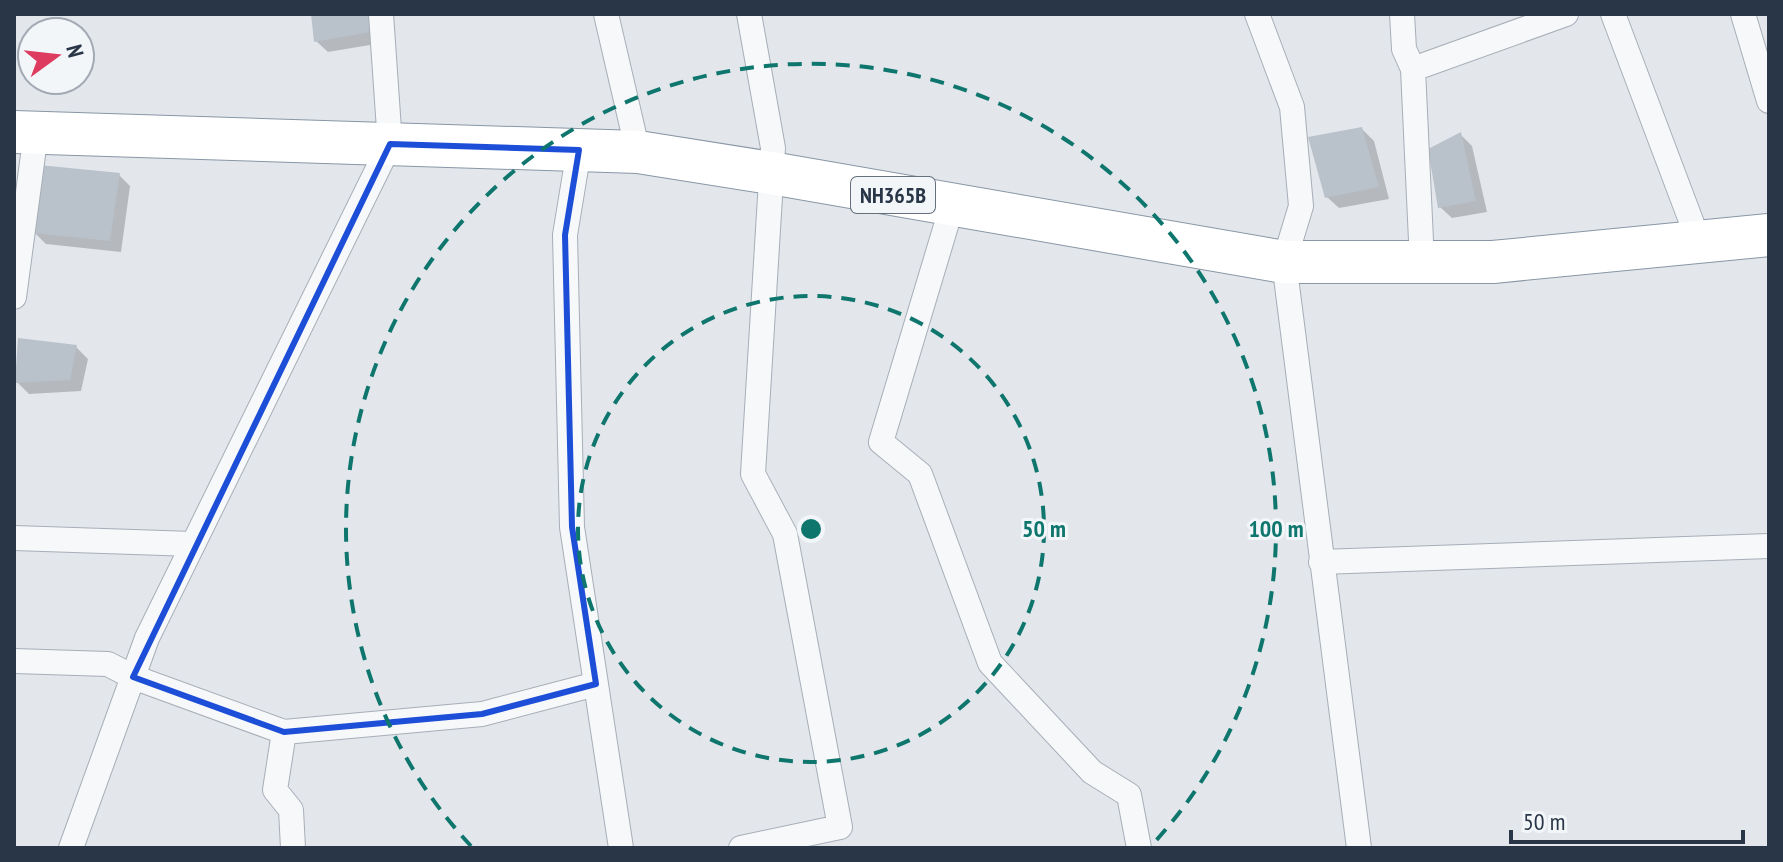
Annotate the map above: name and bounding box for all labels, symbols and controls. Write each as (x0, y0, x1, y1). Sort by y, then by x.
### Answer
north arrow (16, 16, 96, 96)
text: N (60, 41, 90, 60)
road number: NH365B (851, 177, 935, 213)
text: 50 m (1022, 513, 1066, 544)
text: 100 m (1248, 513, 1304, 544)
centre of rings (797, 515, 825, 543)
scale bar (1511, 794, 1743, 844)
text: 50 m (1523, 806, 1565, 837)

